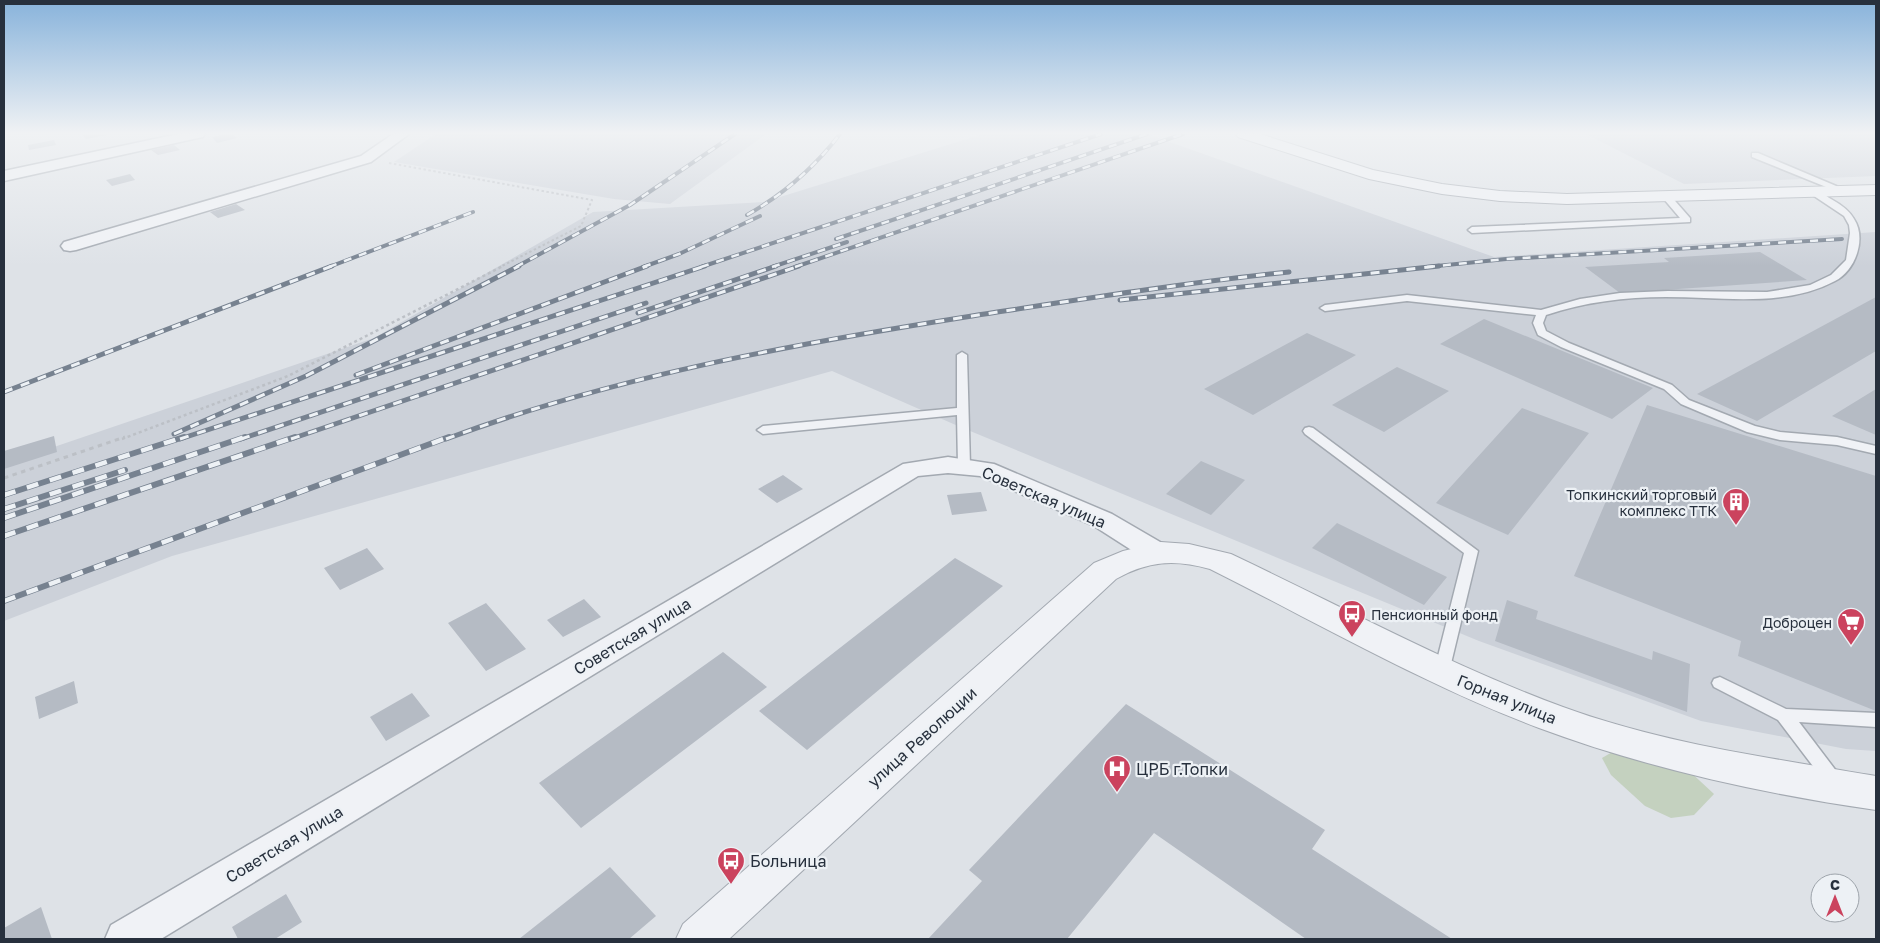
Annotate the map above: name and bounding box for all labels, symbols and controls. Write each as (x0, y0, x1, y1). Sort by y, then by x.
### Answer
street label: Советская улица (979, 462, 1109, 532)
place label: Топкинский торговый комплекс ТТК (1566, 486, 1717, 519)
building icon: Топкинский торговый комплекс ТТК (1721, 487, 1751, 526)
street label: Советская улица (570, 593, 694, 679)
bus stop icon: Пенсионный фонд (1337, 599, 1367, 638)
place label: Пенсионный фонд (1371, 606, 1498, 623)
supermarket icon: Доброцен (1836, 607, 1866, 646)
place label: Доброцен (1763, 614, 1832, 631)
street label: Горная улица (1454, 670, 1560, 728)
street label: улица Революции (863, 683, 981, 791)
hospital icon: ЦРБ г.Топки (1102, 754, 1132, 793)
place label: ЦРБ г.Топки (1136, 759, 1228, 779)
street label: Советская улица (222, 801, 346, 887)
bus stop icon: Больница (716, 846, 746, 885)
place label: Больница (750, 851, 826, 871)
north arrow (1810, 873, 1860, 923)
text: С (1830, 876, 1840, 893)

